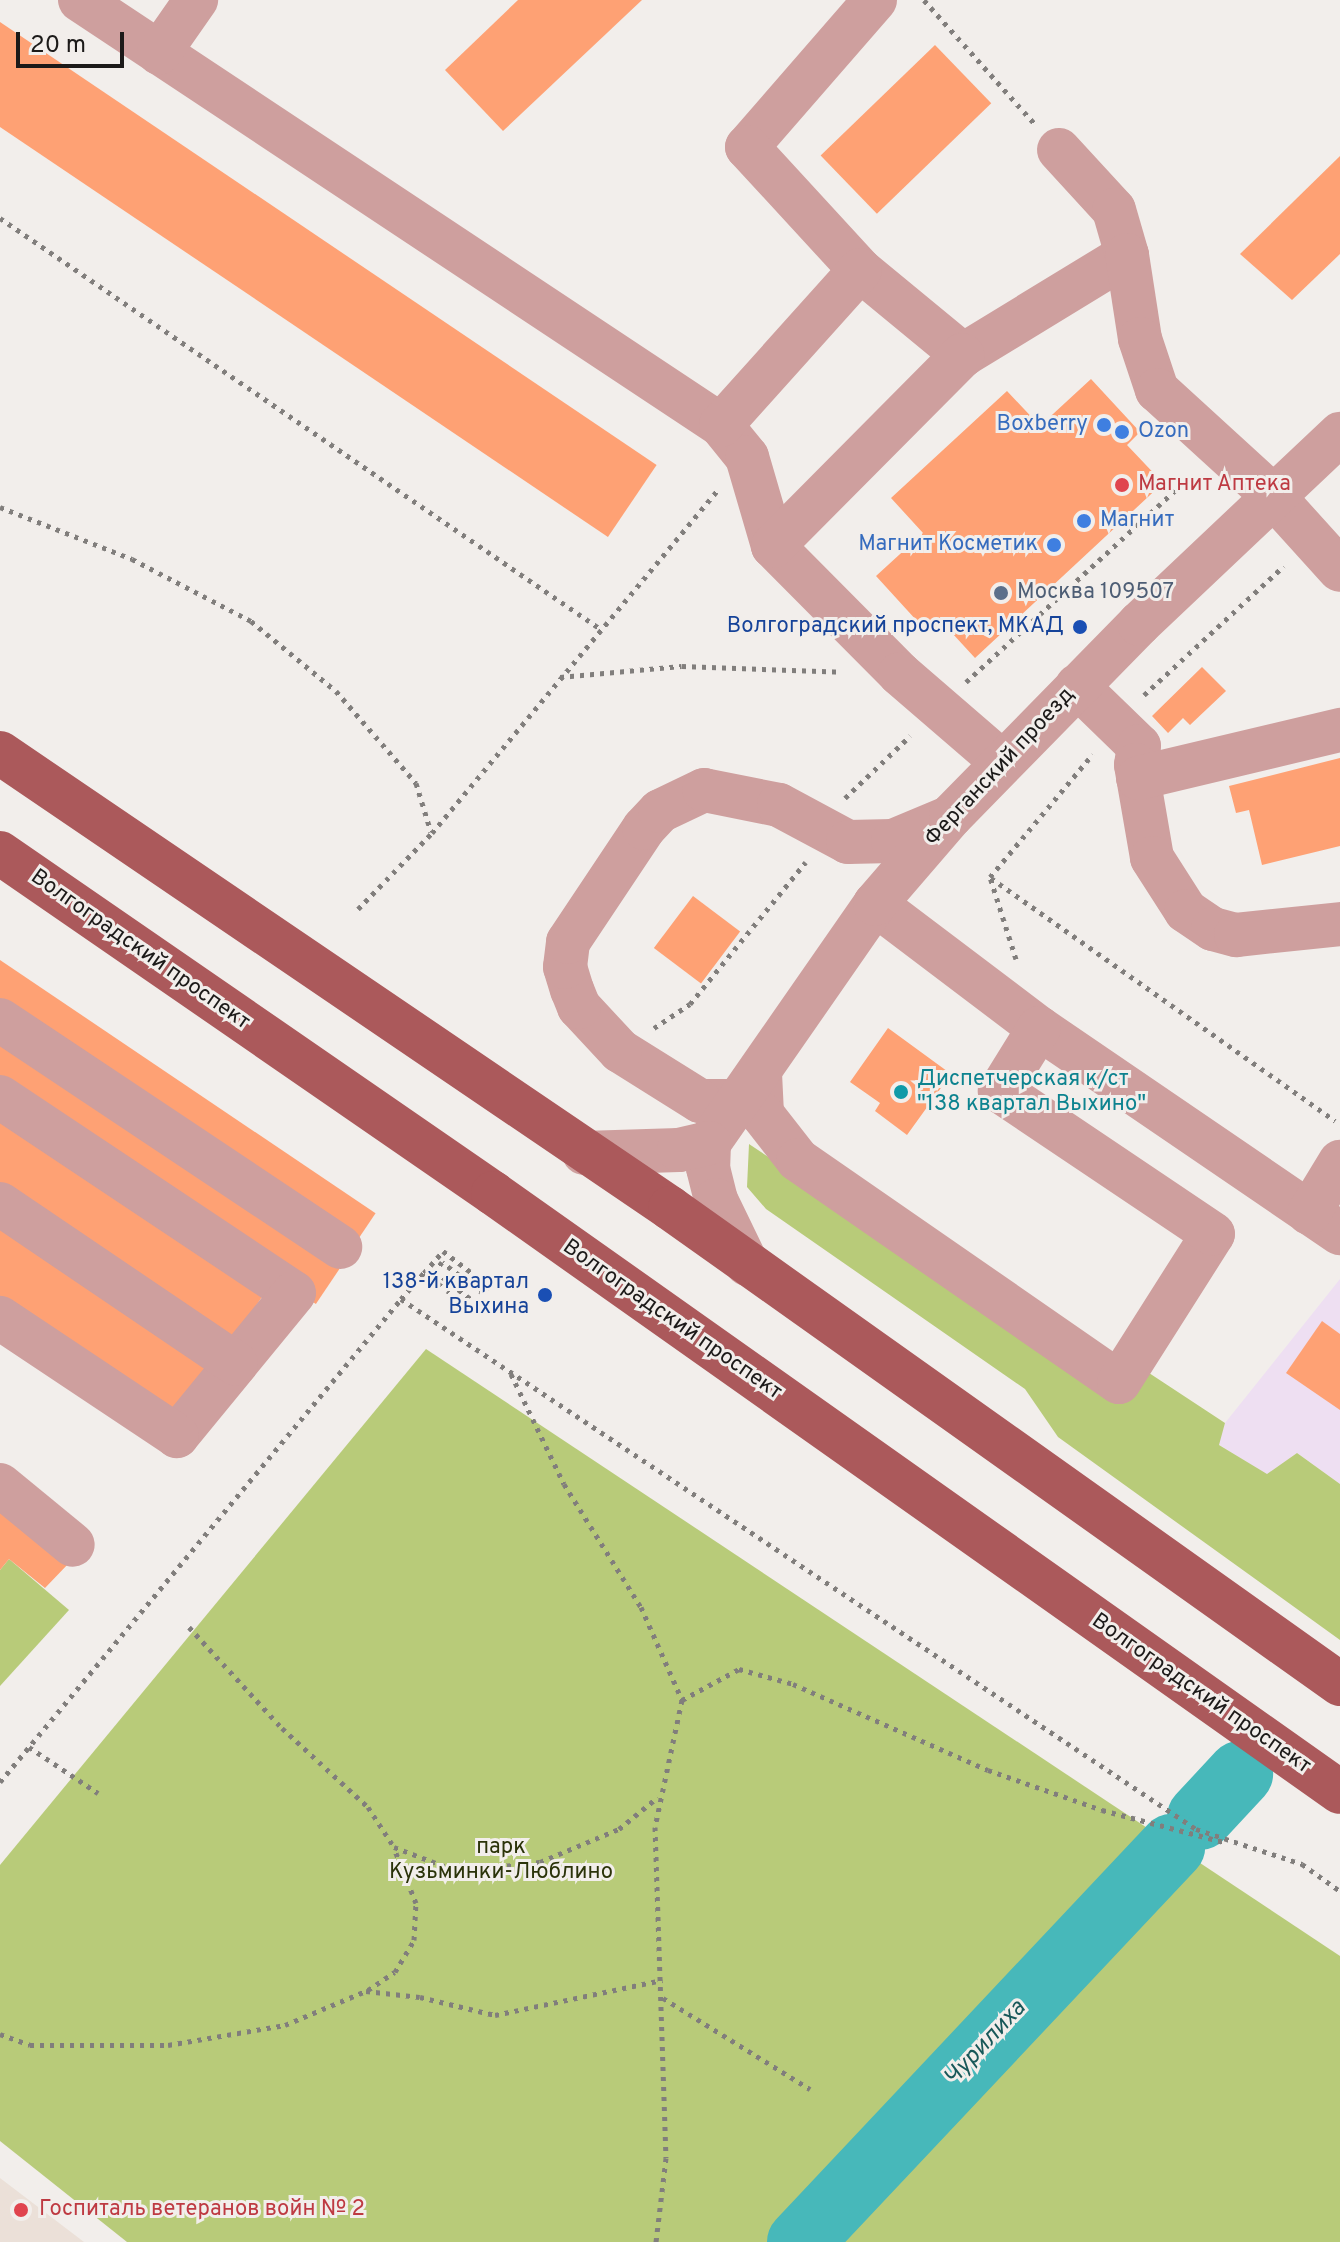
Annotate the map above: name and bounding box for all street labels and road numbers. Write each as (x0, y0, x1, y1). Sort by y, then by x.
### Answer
street label: Ферганский проезд (920, 682, 1080, 852)
street label: Волгоградский проспект (25, 864, 255, 1036)
street label: Волгоградский проспект (557, 1234, 787, 1406)
street label: Волгоградский проспект (1086, 1608, 1316, 1780)

